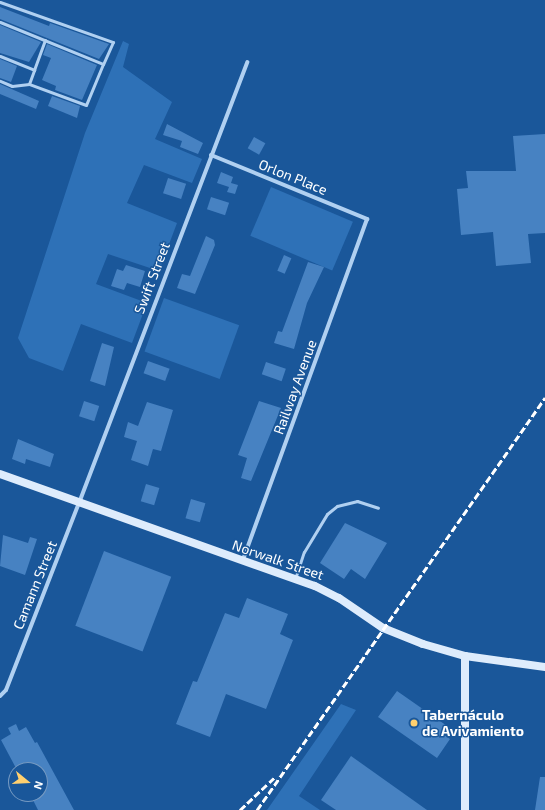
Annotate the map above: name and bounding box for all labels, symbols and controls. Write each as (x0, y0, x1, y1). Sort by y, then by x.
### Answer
street label: Orlon Place (256, 156, 330, 198)
street label: Swift Street (131, 240, 173, 316)
street label: Railway Avenue (270, 337, 320, 437)
street label: Norwalk Street (230, 536, 326, 584)
street label: Camann Street (10, 538, 60, 632)
place label: Tabernáculo de Avivamiento (422, 707, 524, 740)
marker: Tabernáculo de Avivamiento (409, 718, 419, 728)
north arrow (8, 762, 48, 802)
text: N (32, 780, 46, 791)

